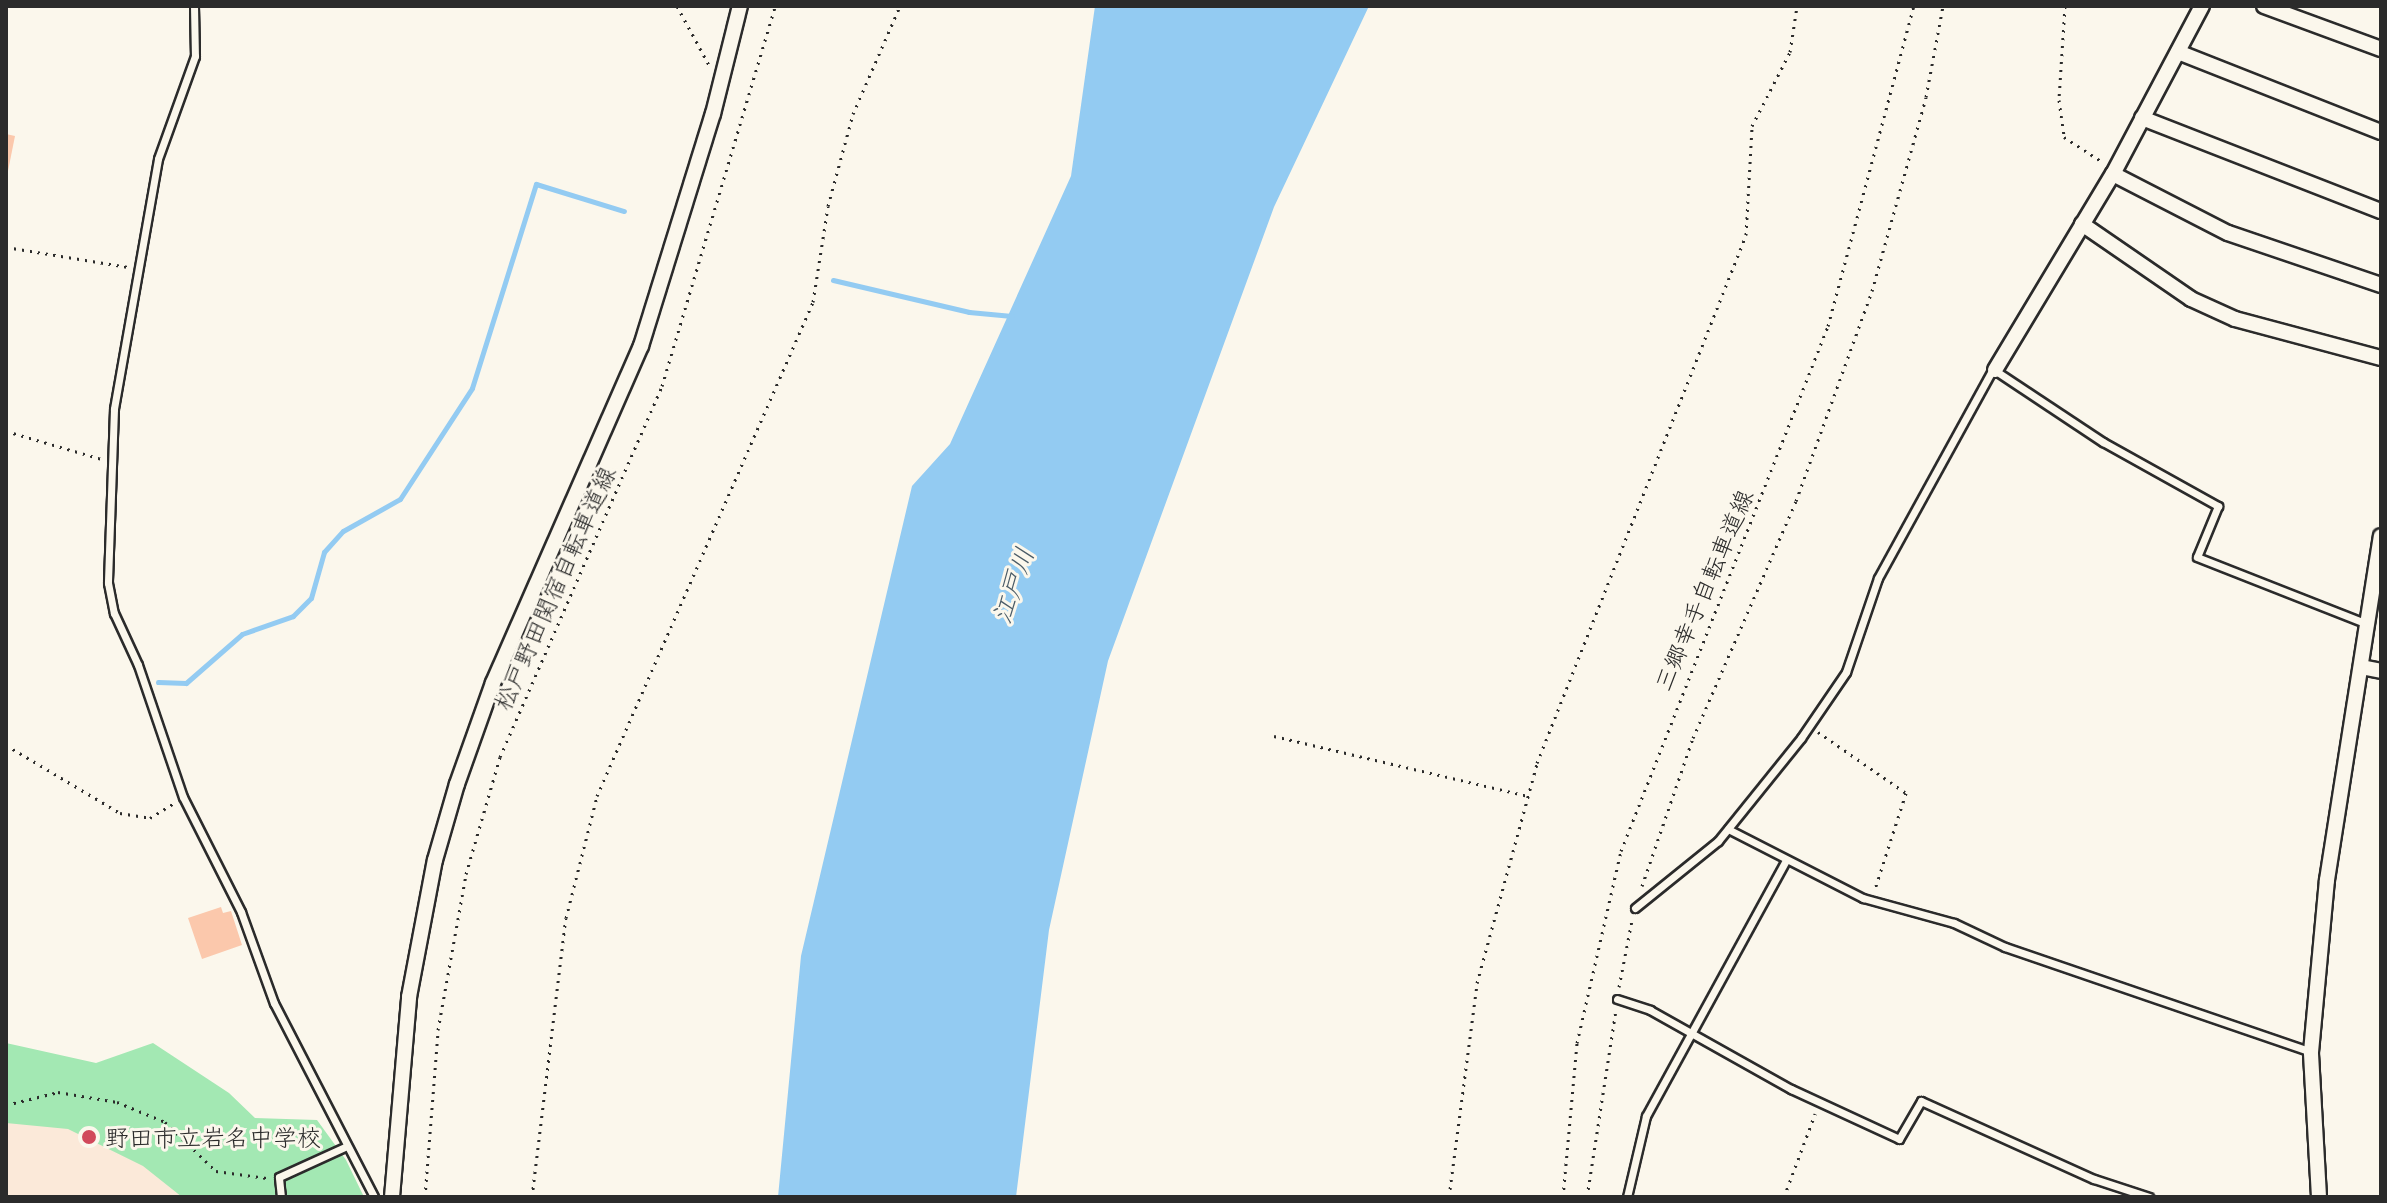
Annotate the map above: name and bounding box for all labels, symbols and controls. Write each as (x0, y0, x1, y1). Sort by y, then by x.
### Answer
street label: 松戸野田関宿自転車道線 (487, 462, 621, 714)
street label: 三郷幸手自転車道線 (1648, 485, 1758, 695)
water label: 江戸川 (985, 543, 1039, 627)
place label: 野田市立岩名中学校 (105, 1123, 321, 1151)
marker: 野田市立岩名中学校 (80, 1128, 98, 1146)

